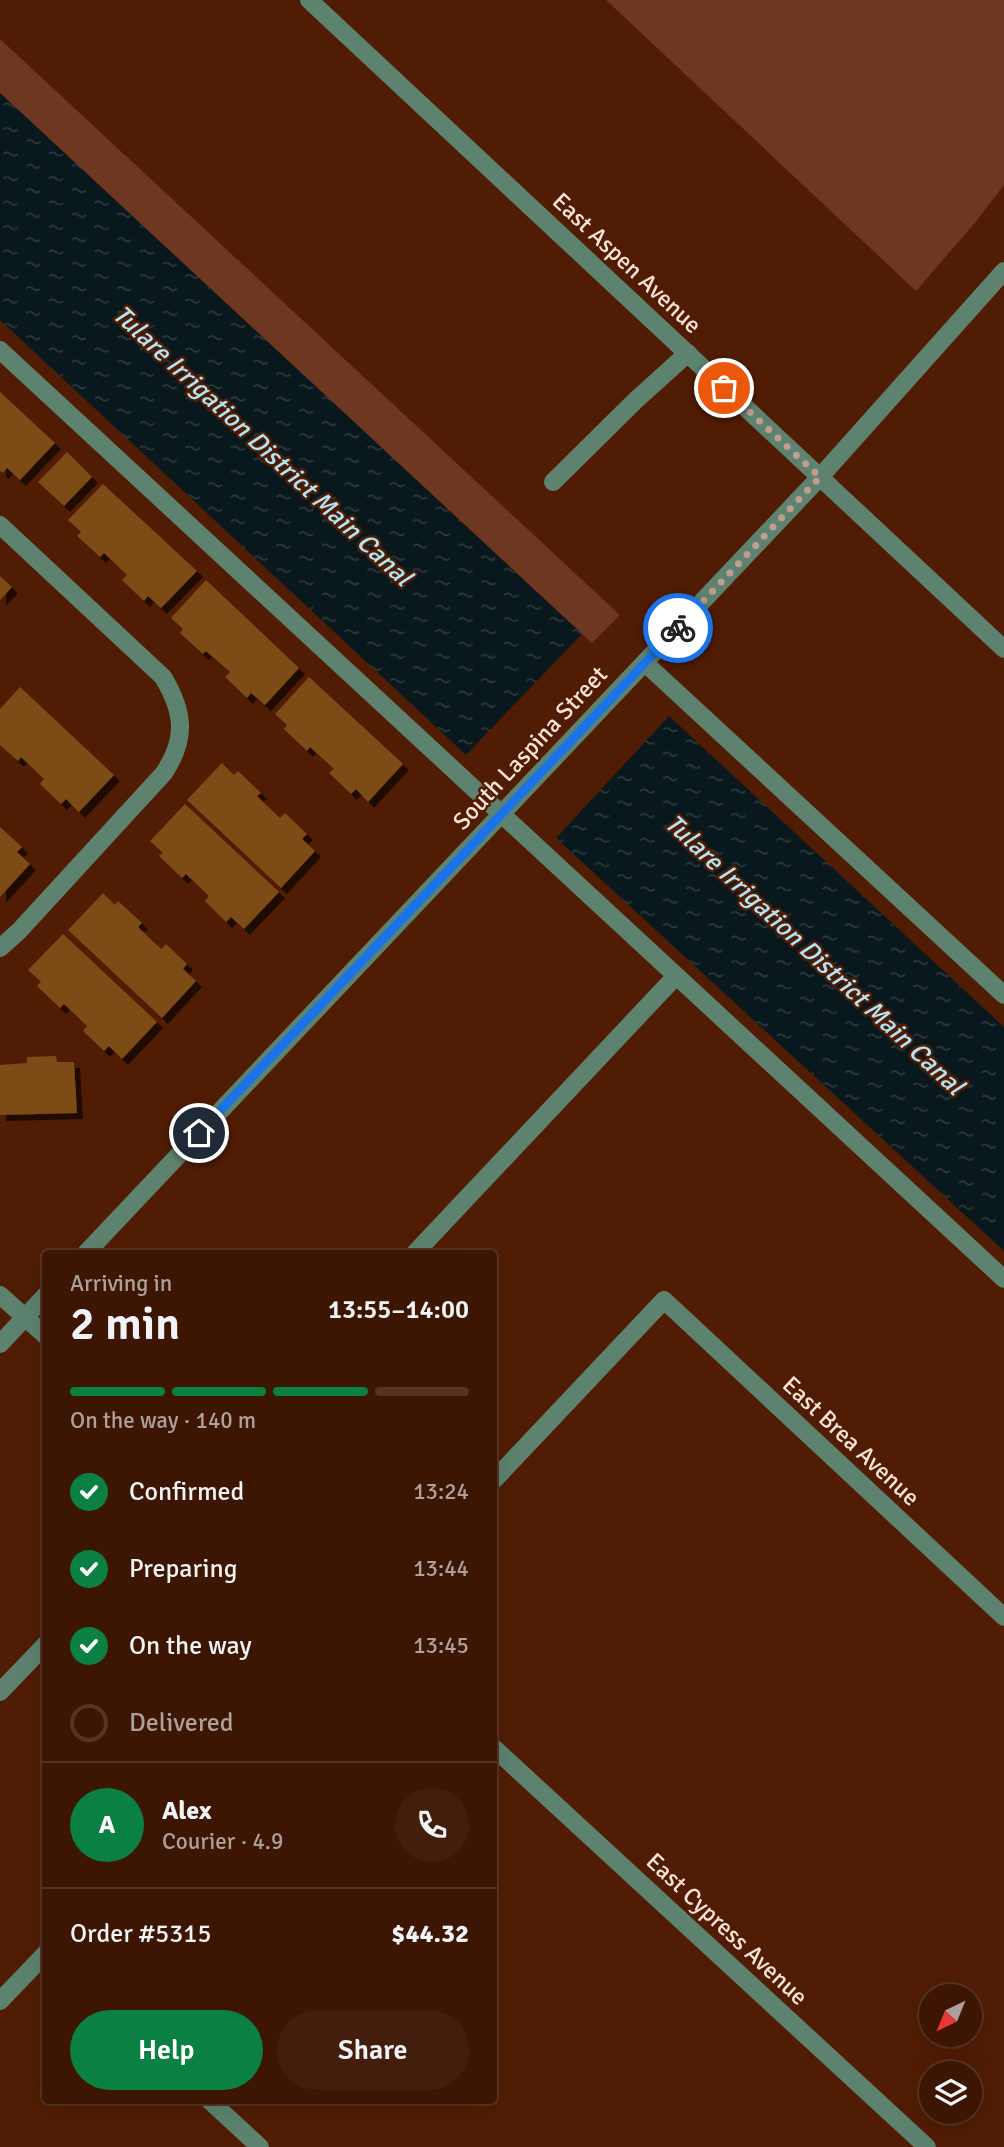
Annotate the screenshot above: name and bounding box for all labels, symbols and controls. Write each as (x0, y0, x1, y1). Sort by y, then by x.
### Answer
street label: East Aspen Avenue (546, 186, 708, 340)
water label: Tulare Irrigation District Main Canal (106, 299, 420, 595)
pin (694, 358, 754, 418)
icon: bag (705, 369, 743, 407)
courier (643, 593, 713, 663)
icon: bike (659, 609, 697, 647)
street label: South Laspina Street (446, 660, 614, 836)
water label: Tulare Irrigation District Main Canal (658, 808, 972, 1104)
pin (169, 1103, 229, 1163)
icon: home (180, 1114, 218, 1152)
text: Arriving in (70, 1269, 172, 1298)
text: 13:55–14:00 (328, 1294, 469, 1326)
text: 2 min (70, 1296, 180, 1352)
street label: East Brea Avenue (776, 1370, 926, 1512)
text: On the way · 140 m (70, 1406, 256, 1435)
icon: check (70, 1473, 108, 1511)
text: Confirmed (129, 1476, 244, 1508)
text: 13:24 (413, 1477, 469, 1506)
icon: check (70, 1550, 108, 1588)
text: Preparing (129, 1553, 237, 1585)
text: 13:44 (413, 1554, 469, 1583)
icon: check (70, 1627, 108, 1665)
text: On the way (129, 1630, 252, 1662)
text: 13:45 (413, 1631, 469, 1660)
text: Delivered (129, 1707, 234, 1739)
button: phone (395, 1788, 469, 1862)
text: Alex (162, 1795, 212, 1827)
text: A (99, 1809, 115, 1841)
text: Courier · 4.9 (162, 1827, 283, 1856)
street label: East Cypress Avenue (640, 1846, 814, 2012)
text: Order #5315 (70, 1918, 211, 1950)
text: $44.32 (391, 1918, 469, 1950)
north arrow (919, 1984, 982, 2048)
map controls (919, 1984, 982, 2124)
button: Help (70, 2010, 263, 2090)
button: Share (277, 2010, 469, 2090)
button: layers (919, 2061, 982, 2124)

